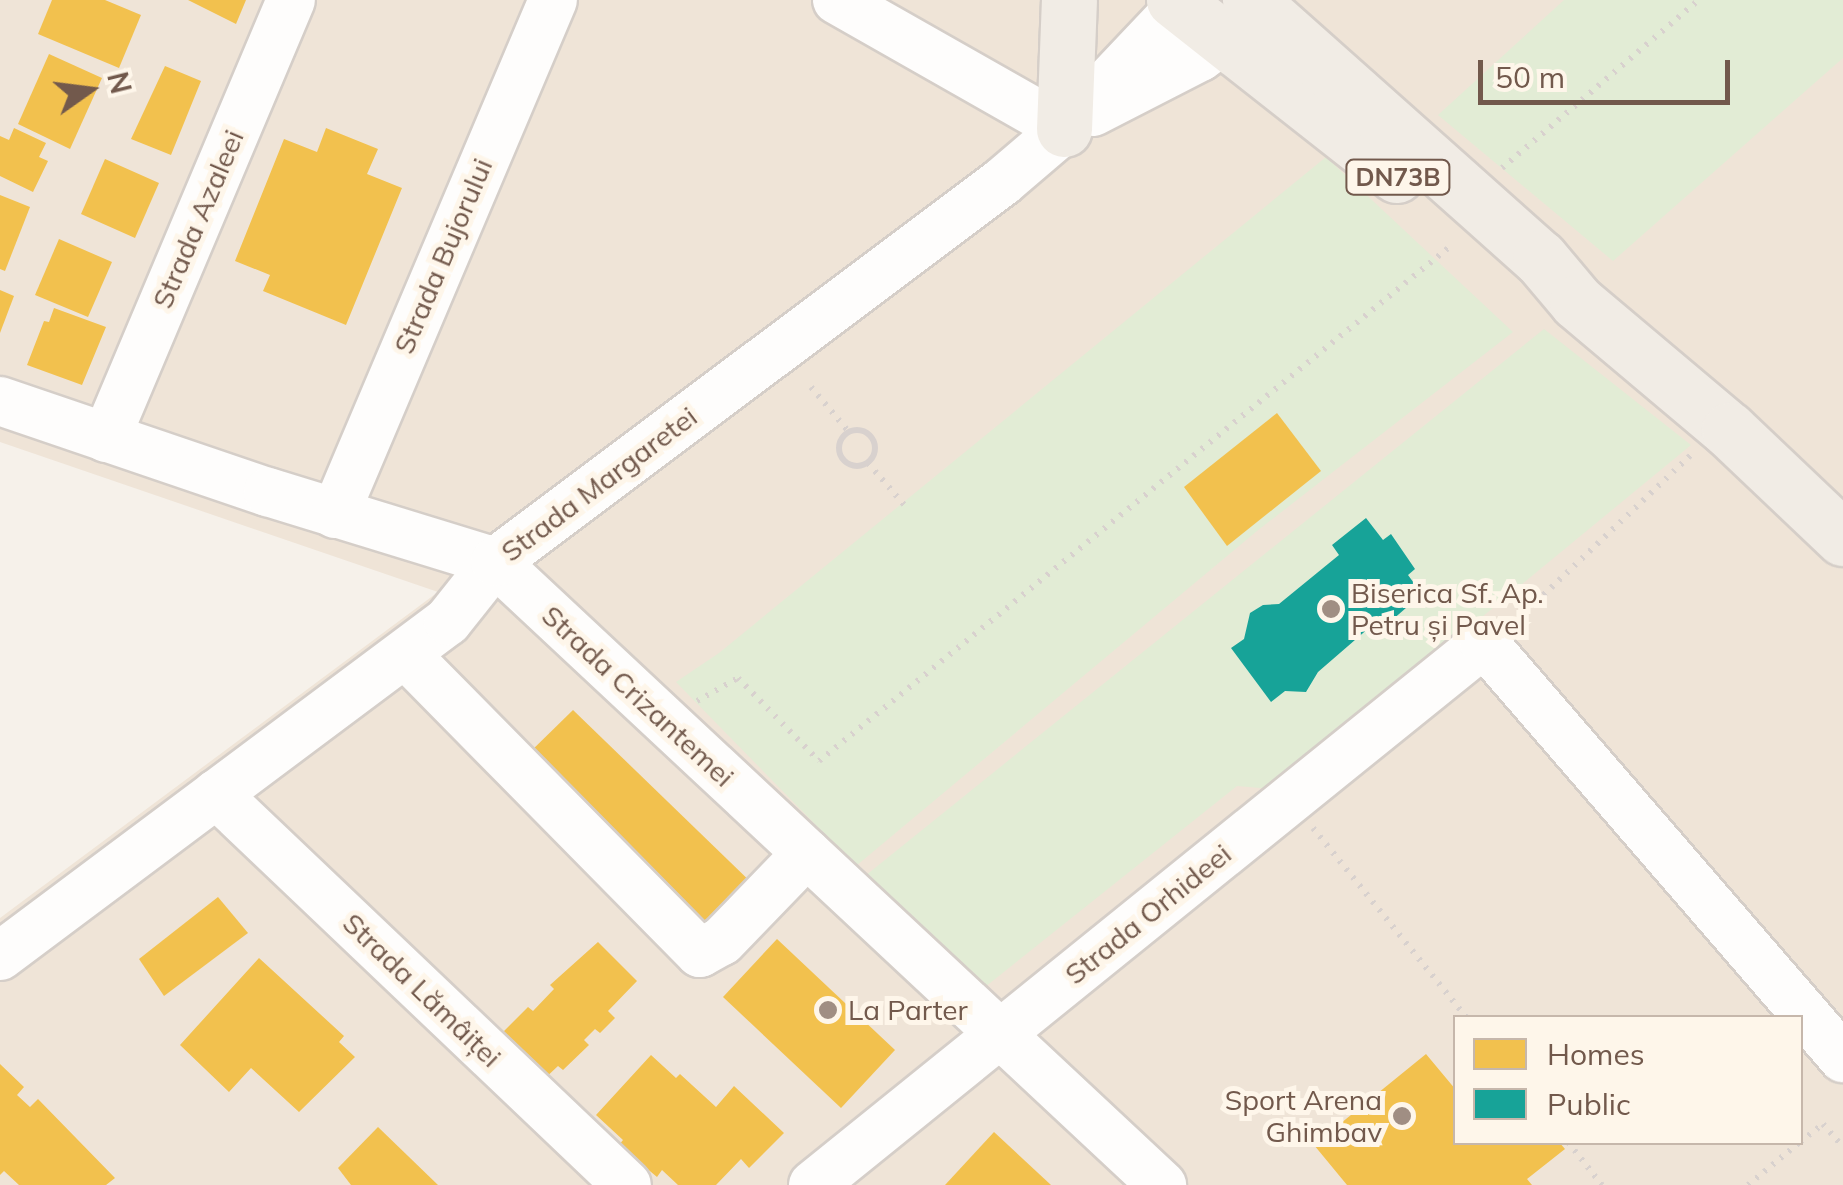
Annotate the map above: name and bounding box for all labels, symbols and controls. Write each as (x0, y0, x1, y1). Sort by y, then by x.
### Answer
north arrow (40, 40, 140, 140)
scale bar (1483, 40, 1736, 102)
text: 50 m (1495, 58, 1565, 96)
text: N (100, 68, 139, 97)
street label: Strada Azaleei (145, 125, 251, 313)
street label: Strada Bujorului (387, 153, 499, 359)
road number: DN73B (1343, 157, 1453, 197)
street label: Strada Margaretei (495, 400, 703, 568)
place label: Biserica Sf. Ap. Petru și Pavel (1351, 576, 1544, 642)
marker: Biserica Sf. Ap. Petru și Pavel (1320, 598, 1342, 620)
street label: Strada Crizantemei (535, 599, 741, 793)
street label: Strada Orhideei (1058, 837, 1238, 991)
street label: Strada Lămâiței (336, 906, 508, 1074)
place label: La Parter (848, 993, 968, 1027)
marker: La Parter (817, 999, 839, 1021)
legend (1453, 1015, 1803, 1145)
text: Homes (1547, 1035, 1645, 1073)
place label: Sport Arena Ghimbav (1225, 1083, 1382, 1149)
text: Public (1547, 1085, 1631, 1123)
marker: Sport Arena Ghimbav (1391, 1105, 1413, 1127)

